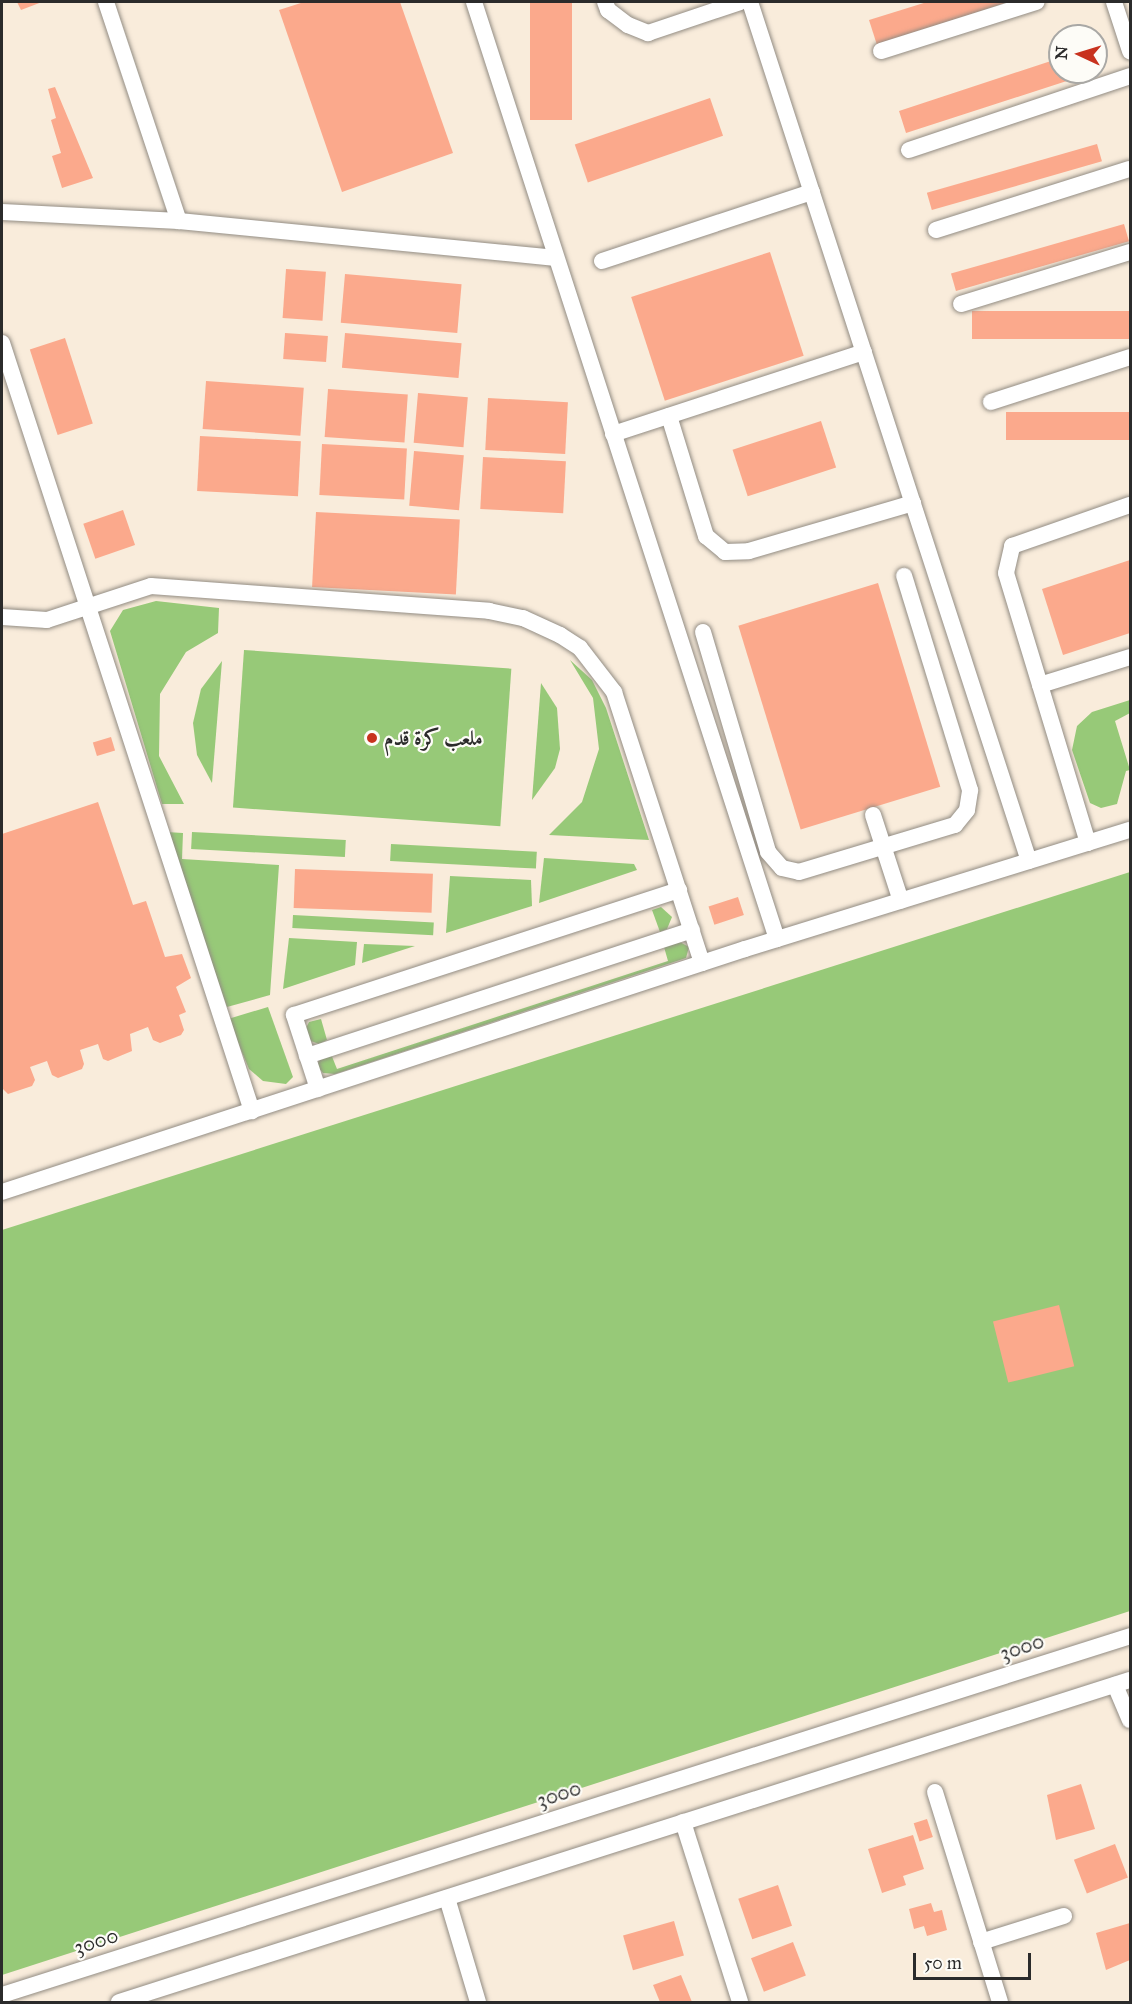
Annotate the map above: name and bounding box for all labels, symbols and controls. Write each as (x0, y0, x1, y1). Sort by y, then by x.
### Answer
north arrow (1048, 24, 1108, 84)
text: N (1052, 45, 1071, 60)
place label: ملعب كرة قدم (384, 725, 483, 751)
marker: ملعب كرة قدم (365, 731, 379, 745)
street label: 3000 (997, 1628, 1047, 1666)
street label: 3000 (534, 1775, 584, 1813)
street label: 3000 (71, 1922, 121, 1960)
scale bar (916, 1941, 1034, 1979)
text: 50 m (924, 1952, 962, 1974)

